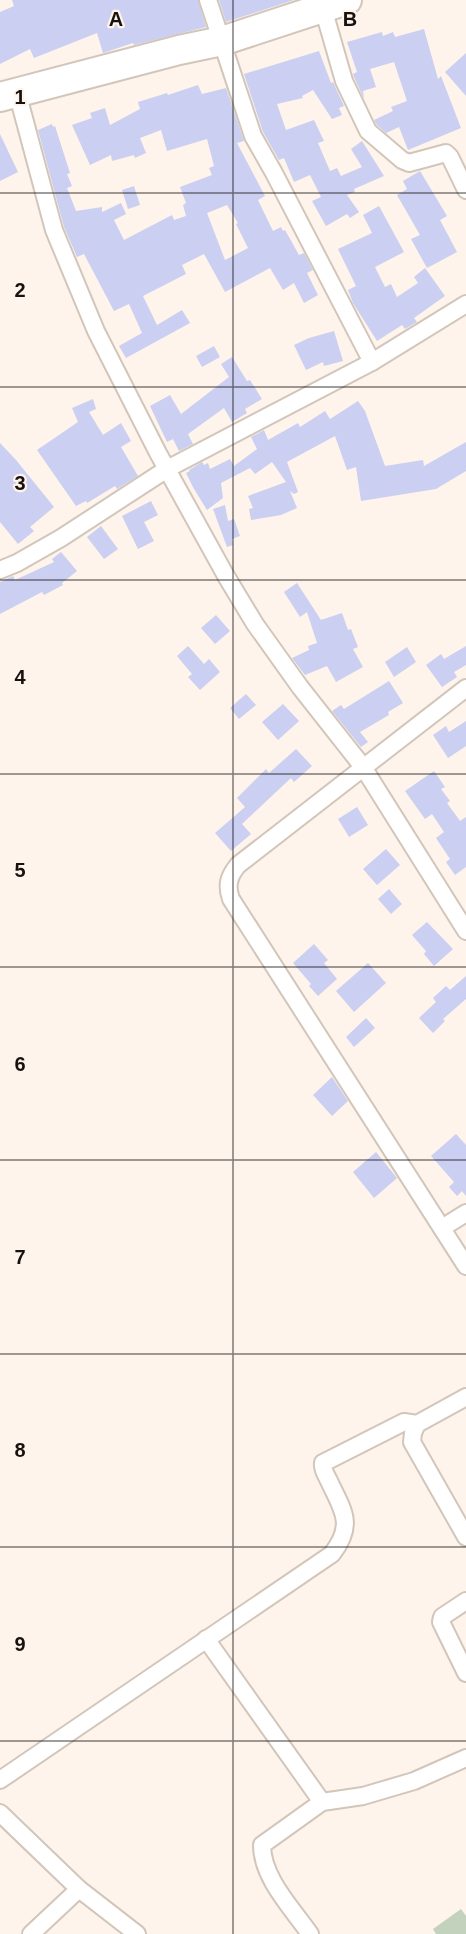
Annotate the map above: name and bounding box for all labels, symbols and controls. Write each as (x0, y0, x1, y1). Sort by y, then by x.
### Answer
text: A (109, 8, 123, 30)
text: B (343, 8, 357, 30)
text: 1 (14, 86, 26, 108)
text: 2 (14, 279, 26, 301)
text: 3 (14, 472, 26, 494)
text: 4 (14, 666, 26, 688)
text: 5 (14, 859, 26, 881)
text: 6 (14, 1053, 26, 1075)
text: 7 (14, 1246, 26, 1268)
text: 8 (14, 1439, 26, 1461)
text: 9 (14, 1633, 26, 1655)

